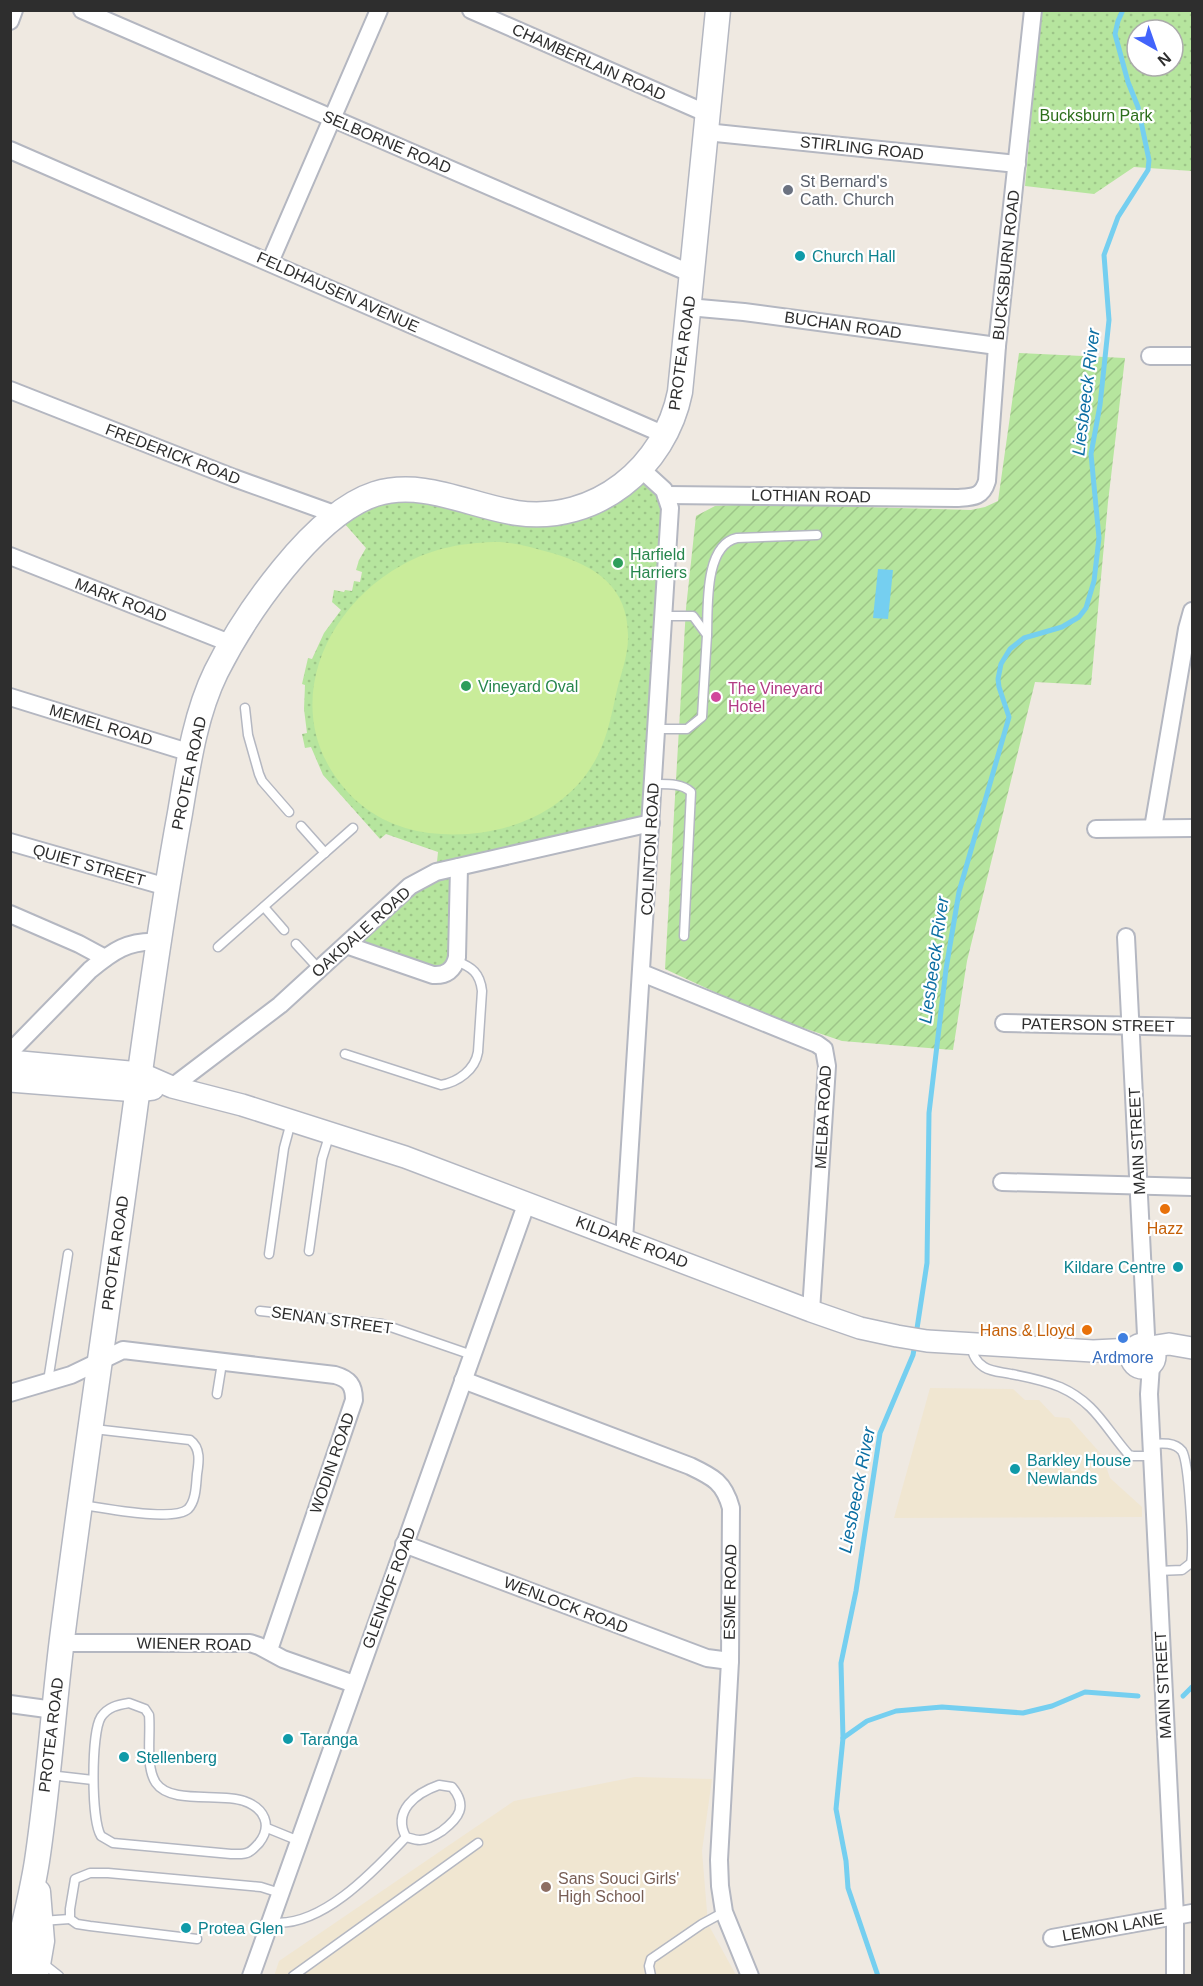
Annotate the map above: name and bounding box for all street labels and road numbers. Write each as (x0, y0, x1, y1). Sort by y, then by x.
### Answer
street label: CHAMBERLAIN ROAD (510, 20, 668, 104)
street label: SELBORNE ROAD (320, 107, 454, 177)
street label: STIRLING ROAD (799, 133, 925, 163)
street label: BUCKSBURN ROAD (990, 189, 1022, 341)
street label: FELDHAUSEN AVENUE (254, 248, 422, 336)
street label: PROTEA ROAD (666, 295, 698, 411)
street label: BUCHAN ROAD (783, 308, 903, 342)
street label: FREDERICK ROAD (103, 420, 243, 488)
street label: LOTHIAN ROAD (751, 486, 871, 506)
street label: MARK ROAD (73, 575, 169, 625)
street label: MEMEL ROAD (47, 701, 155, 749)
street label: PROTEA ROAD (169, 715, 209, 831)
street label: COLINTON ROAD (638, 782, 662, 916)
street label: QUIET STREET (31, 841, 147, 889)
street label: OAKDALE ROAD (308, 883, 414, 981)
street label: PATERSON STREET (1021, 1015, 1175, 1035)
street label: MELBA ROAD (812, 1065, 834, 1169)
street label: MAIN STREET (1126, 1087, 1148, 1195)
street label: PROTEA ROAD (99, 1195, 131, 1311)
street label: KILDARE ROAD (573, 1213, 691, 1271)
street label: SENAN STREET (270, 1303, 394, 1337)
street label: WODIN ROAD (307, 1410, 357, 1516)
street label: GLENHOF ROAD (359, 1525, 419, 1651)
street label: ESME ROAD (721, 1544, 739, 1640)
street label: WENLOCK ROAD (502, 1573, 630, 1637)
street label: MAIN STREET (1152, 1631, 1174, 1739)
street label: WIENER ROAD (137, 1635, 251, 1653)
street label: PROTEA ROAD (36, 1677, 66, 1793)
street label: LEMON LANE (1061, 1910, 1165, 1944)

